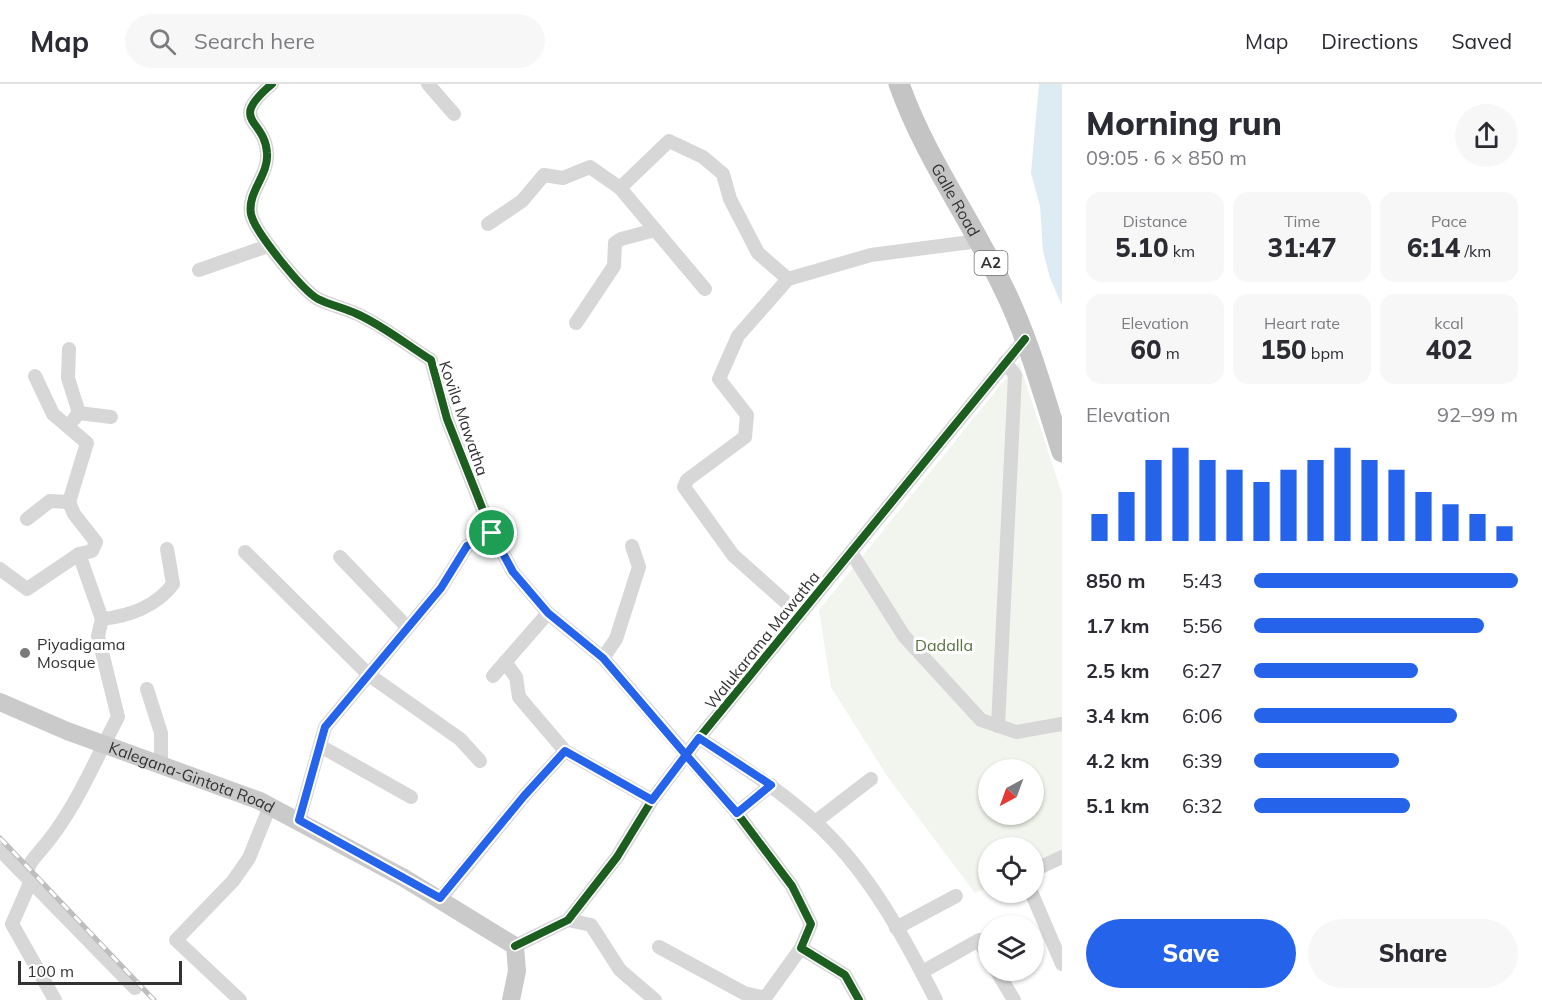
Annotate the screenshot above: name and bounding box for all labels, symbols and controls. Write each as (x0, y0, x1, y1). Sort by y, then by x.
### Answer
search box (125, 14, 545, 68)
text: Map (30, 24, 89, 59)
icon: search (146, 25, 179, 58)
text: Search here (194, 27, 315, 55)
text: Map (1245, 28, 1288, 54)
text: Directions (1321, 28, 1418, 54)
text: Saved (1451, 28, 1512, 54)
text: Morning run (1086, 102, 1282, 143)
button: share (1455, 104, 1518, 167)
text: 09:05 · 6 × 850 m (1086, 145, 1247, 170)
street label: Galle Road (927, 160, 984, 240)
text: Distance (1123, 211, 1187, 231)
text: Time (1284, 211, 1320, 231)
text: Pace (1431, 211, 1467, 231)
text: 5.10 (1115, 231, 1169, 264)
text: 31:47 (1267, 231, 1337, 264)
text: 6:14 (1407, 231, 1460, 264)
text: km (1169, 241, 1195, 261)
text: /km (1460, 241, 1491, 261)
road number: A2 (974, 251, 1008, 275)
text: Elevation (1121, 313, 1189, 333)
text: Heart rate (1264, 313, 1340, 333)
text: kcal (1434, 313, 1464, 333)
text: 60 (1130, 333, 1161, 366)
text: 150 (1260, 333, 1307, 366)
text: 402 (1426, 333, 1472, 366)
text: m (1161, 343, 1180, 363)
text: bpm (1307, 343, 1344, 363)
street label: Kovila Mawatha (435, 358, 493, 478)
text: Elevation (1086, 402, 1171, 427)
text: 92–99 m (1437, 402, 1518, 427)
pin (466, 507, 517, 558)
icon: arrive (475, 516, 508, 549)
street label: Walukarama Mawatha (700, 567, 824, 713)
text: 850 m (1086, 568, 1145, 593)
text: 5:43 (1182, 568, 1223, 593)
text: 1.7 km (1086, 613, 1149, 638)
text: 5:56 (1182, 613, 1223, 638)
place label: Piyadigama Mosque (37, 634, 125, 672)
park label: Dadalla (915, 635, 973, 655)
marker: Piyadigama Mosque (18, 646, 32, 660)
text: 2.5 km (1086, 658, 1149, 683)
text: 6:27 (1182, 658, 1223, 683)
text: 3.4 km (1086, 703, 1149, 728)
text: 6:06 (1182, 703, 1223, 728)
street label: Kalegana-Gintota Road (106, 737, 278, 817)
text: 4.2 km (1086, 748, 1149, 773)
text: 6:39 (1182, 748, 1223, 773)
north arrow (978, 759, 1044, 825)
map controls (978, 759, 1044, 981)
text: 5.1 km (1086, 793, 1149, 818)
text: 6:32 (1182, 793, 1223, 818)
button: locate (978, 837, 1044, 903)
button: layers (978, 915, 1044, 981)
button: Save (1086, 919, 1296, 988)
button: Share (1308, 919, 1518, 988)
scale bar (18, 958, 182, 986)
text: 100 m (27, 961, 74, 981)

